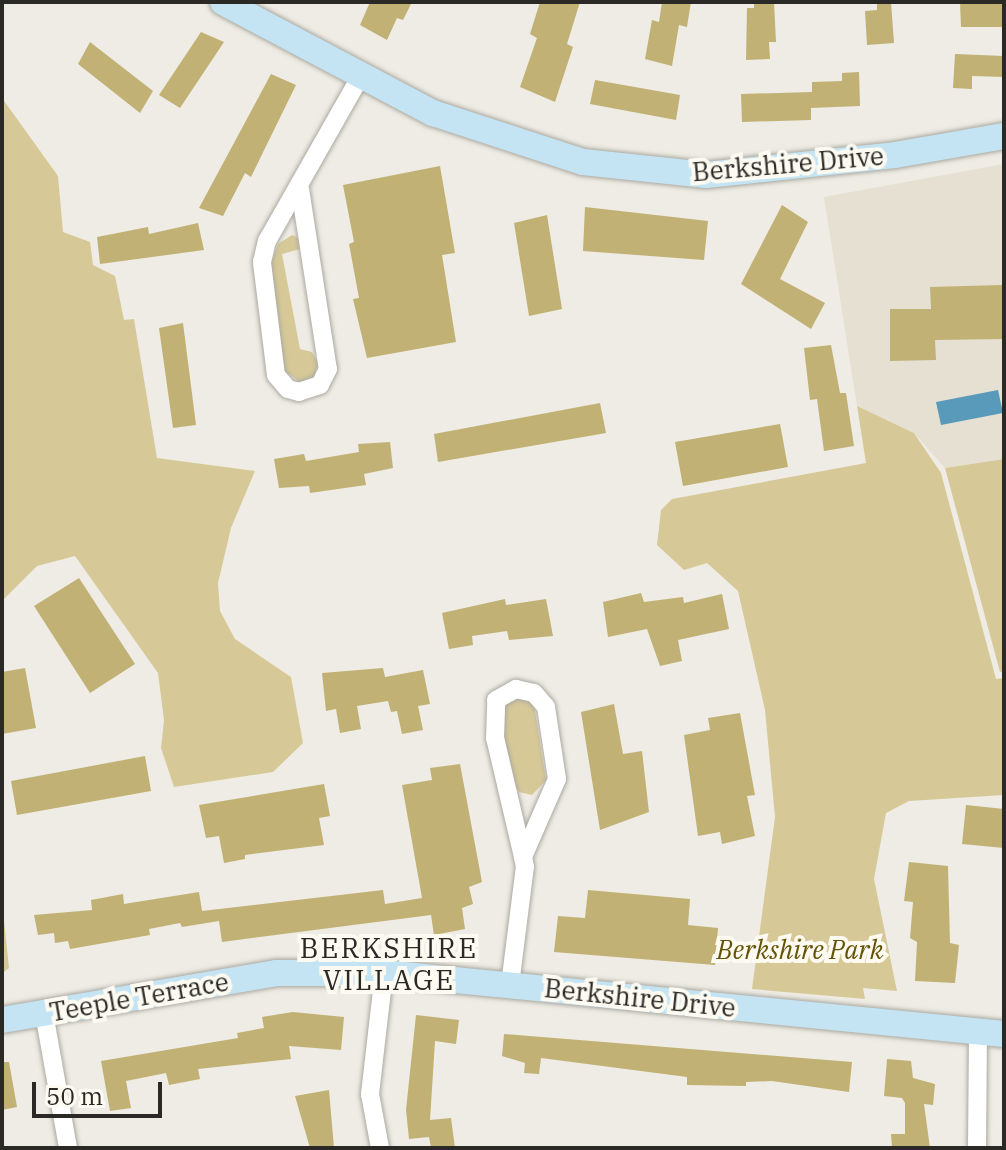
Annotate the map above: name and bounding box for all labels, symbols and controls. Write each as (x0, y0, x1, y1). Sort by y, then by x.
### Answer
street label: Berkshire Drive (691, 140, 885, 188)
district label: BERKSHIRE VILLAGE (300, 931, 478, 997)
park label: Berkshire Park (717, 934, 883, 966)
street label: Teeple Terrace (47, 966, 231, 1028)
street label: Berkshire Drive (543, 972, 737, 1024)
scale bar (36, 1066, 166, 1116)
text: 50 m (46, 1080, 103, 1112)

